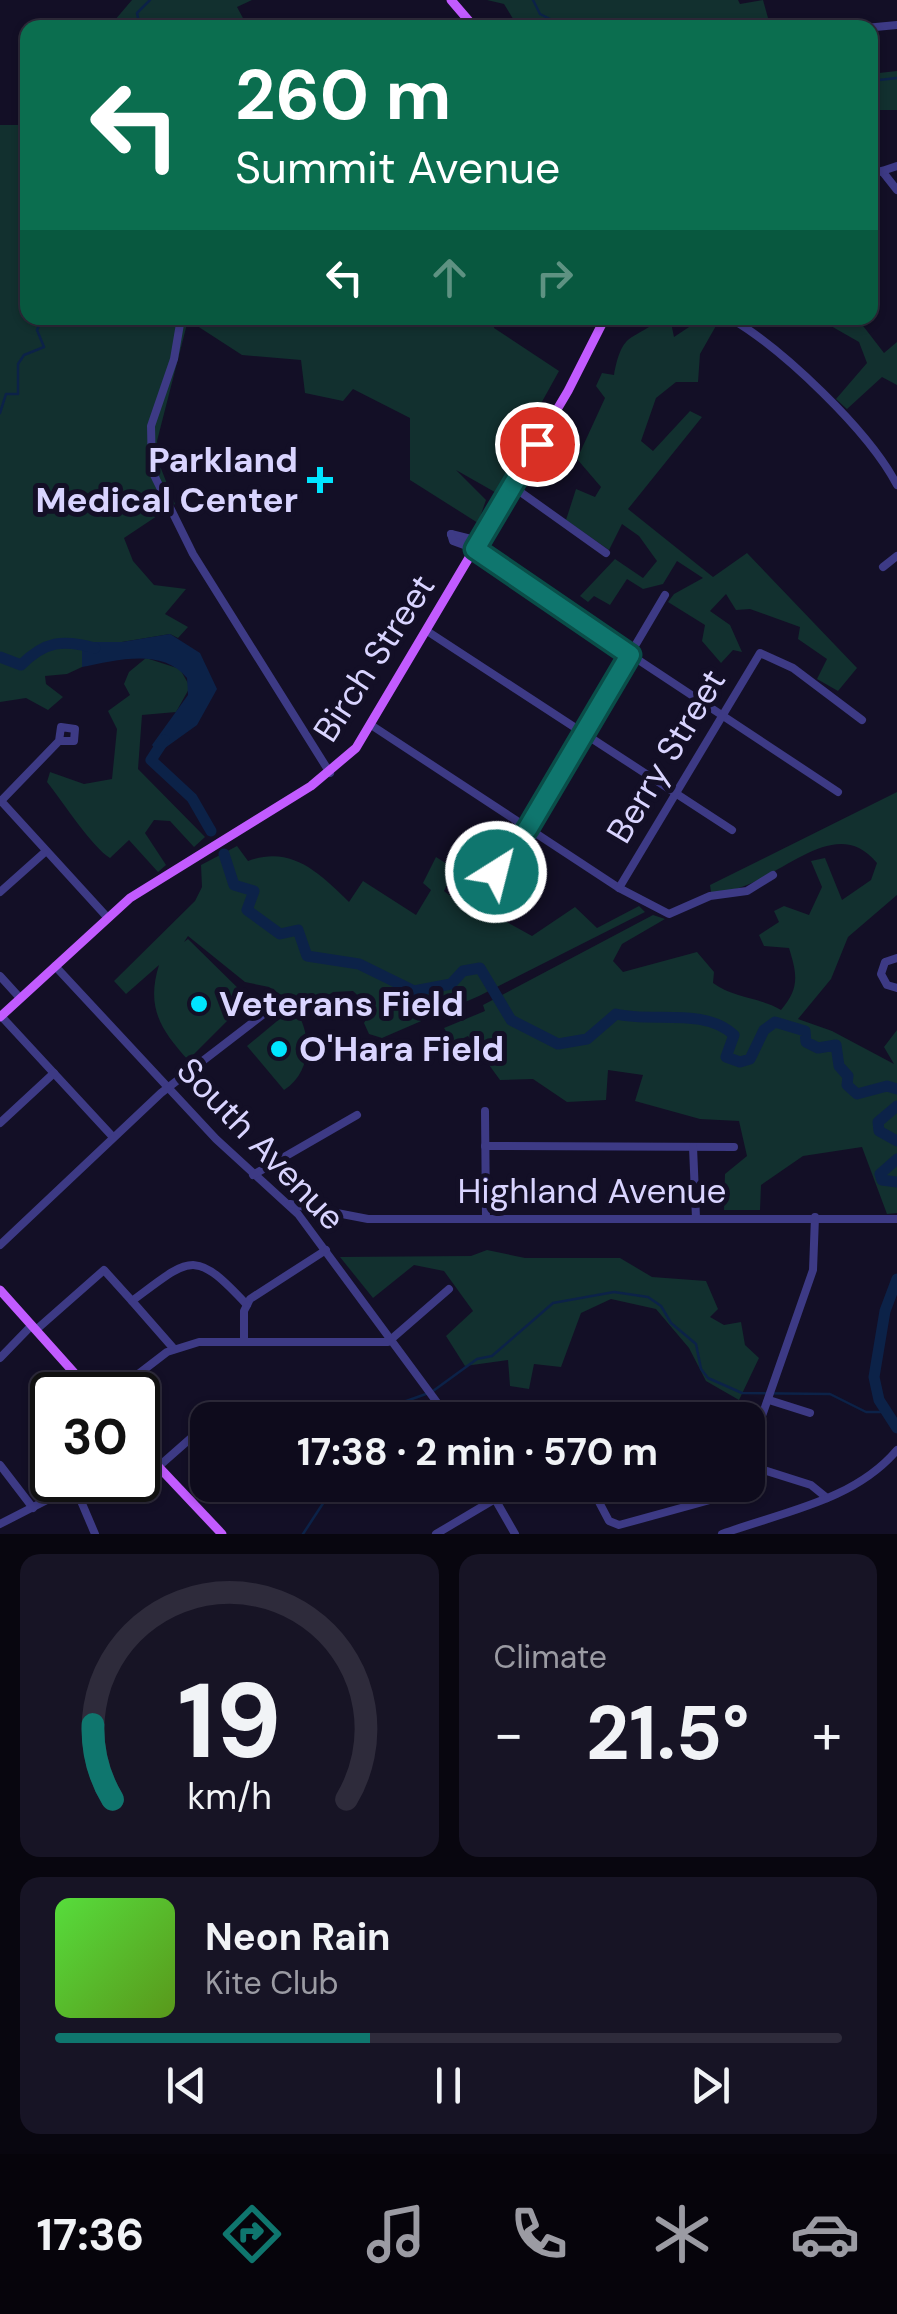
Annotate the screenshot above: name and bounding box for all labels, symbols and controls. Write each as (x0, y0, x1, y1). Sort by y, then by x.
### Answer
text: 260 m (235, 50, 451, 141)
icon: left (70, 60, 200, 190)
text: Summit Avenue (235, 138, 560, 197)
icon: left (317, 250, 372, 305)
icon: ahead (422, 250, 477, 305)
icon: right (527, 250, 582, 305)
pin (495, 402, 580, 487)
icon: arrive (510, 417, 565, 472)
place label: Parkland Medical Center (35, 437, 298, 523)
marker: Parkland Medical Center (307, 467, 333, 493)
street label: Birch Street (303, 566, 445, 750)
street label: Berry Street (596, 661, 736, 851)
position arrow (444, 820, 548, 924)
place label: Veterans Field (219, 981, 464, 1027)
marker: Veterans Field (188, 993, 210, 1015)
place label: O'Hara Field (299, 1026, 504, 1072)
marker: O'Hara Field (268, 1038, 290, 1060)
street label: South Avenue (167, 1048, 355, 1240)
street label: Highland Avenue (457, 1168, 727, 1214)
speed limit sign: 30 (30, 1372, 160, 1502)
text: 17:38 · 2 min · 570 m (297, 1427, 658, 1477)
text: Climate (494, 1636, 607, 1678)
text: 19 (177, 1654, 281, 1789)
text: 21.5° (586, 1685, 749, 1782)
text: − (494, 1698, 524, 1770)
text: + (812, 1698, 842, 1770)
text: km/h (187, 1774, 271, 1820)
text: Neon Rain (205, 1912, 390, 1962)
text: Kite Club (205, 1962, 339, 2004)
icon: previous (159, 2058, 214, 2113)
icon: pause (421, 2058, 476, 2113)
icon: next (683, 2058, 738, 2113)
icon: directions (217, 2199, 287, 2269)
icon: music (361, 2199, 431, 2269)
icon: phone (504, 2199, 574, 2269)
icon: climate (647, 2199, 717, 2269)
icon: car (790, 2199, 860, 2269)
text: 17:36 (37, 2205, 144, 2264)

